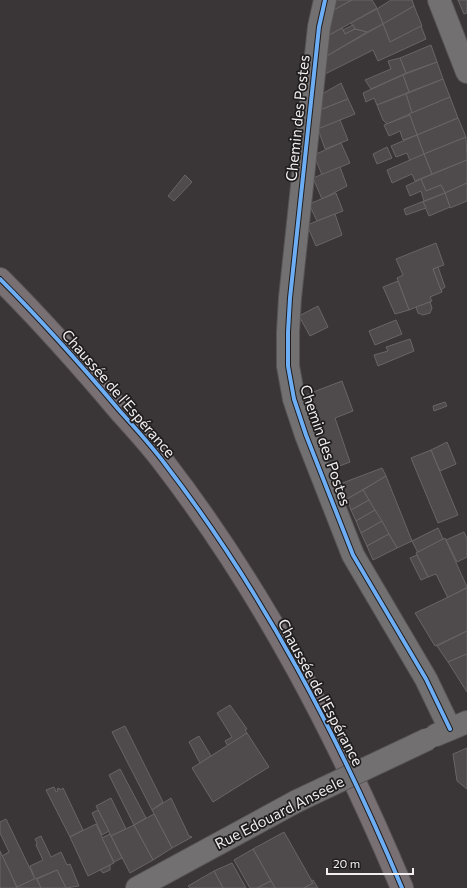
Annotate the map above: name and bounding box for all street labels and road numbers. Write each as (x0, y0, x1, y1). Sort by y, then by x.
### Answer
street label: Chemin des Postes (281, 54, 313, 182)
street label: Chaussée de l'Espérance (58, 325, 180, 461)
street label: Chemin des Postes (297, 382, 355, 508)
street label: Chaussée de l'Espérance (275, 615, 367, 769)
street label: Rue Edouard Anseele (211, 772, 347, 852)

